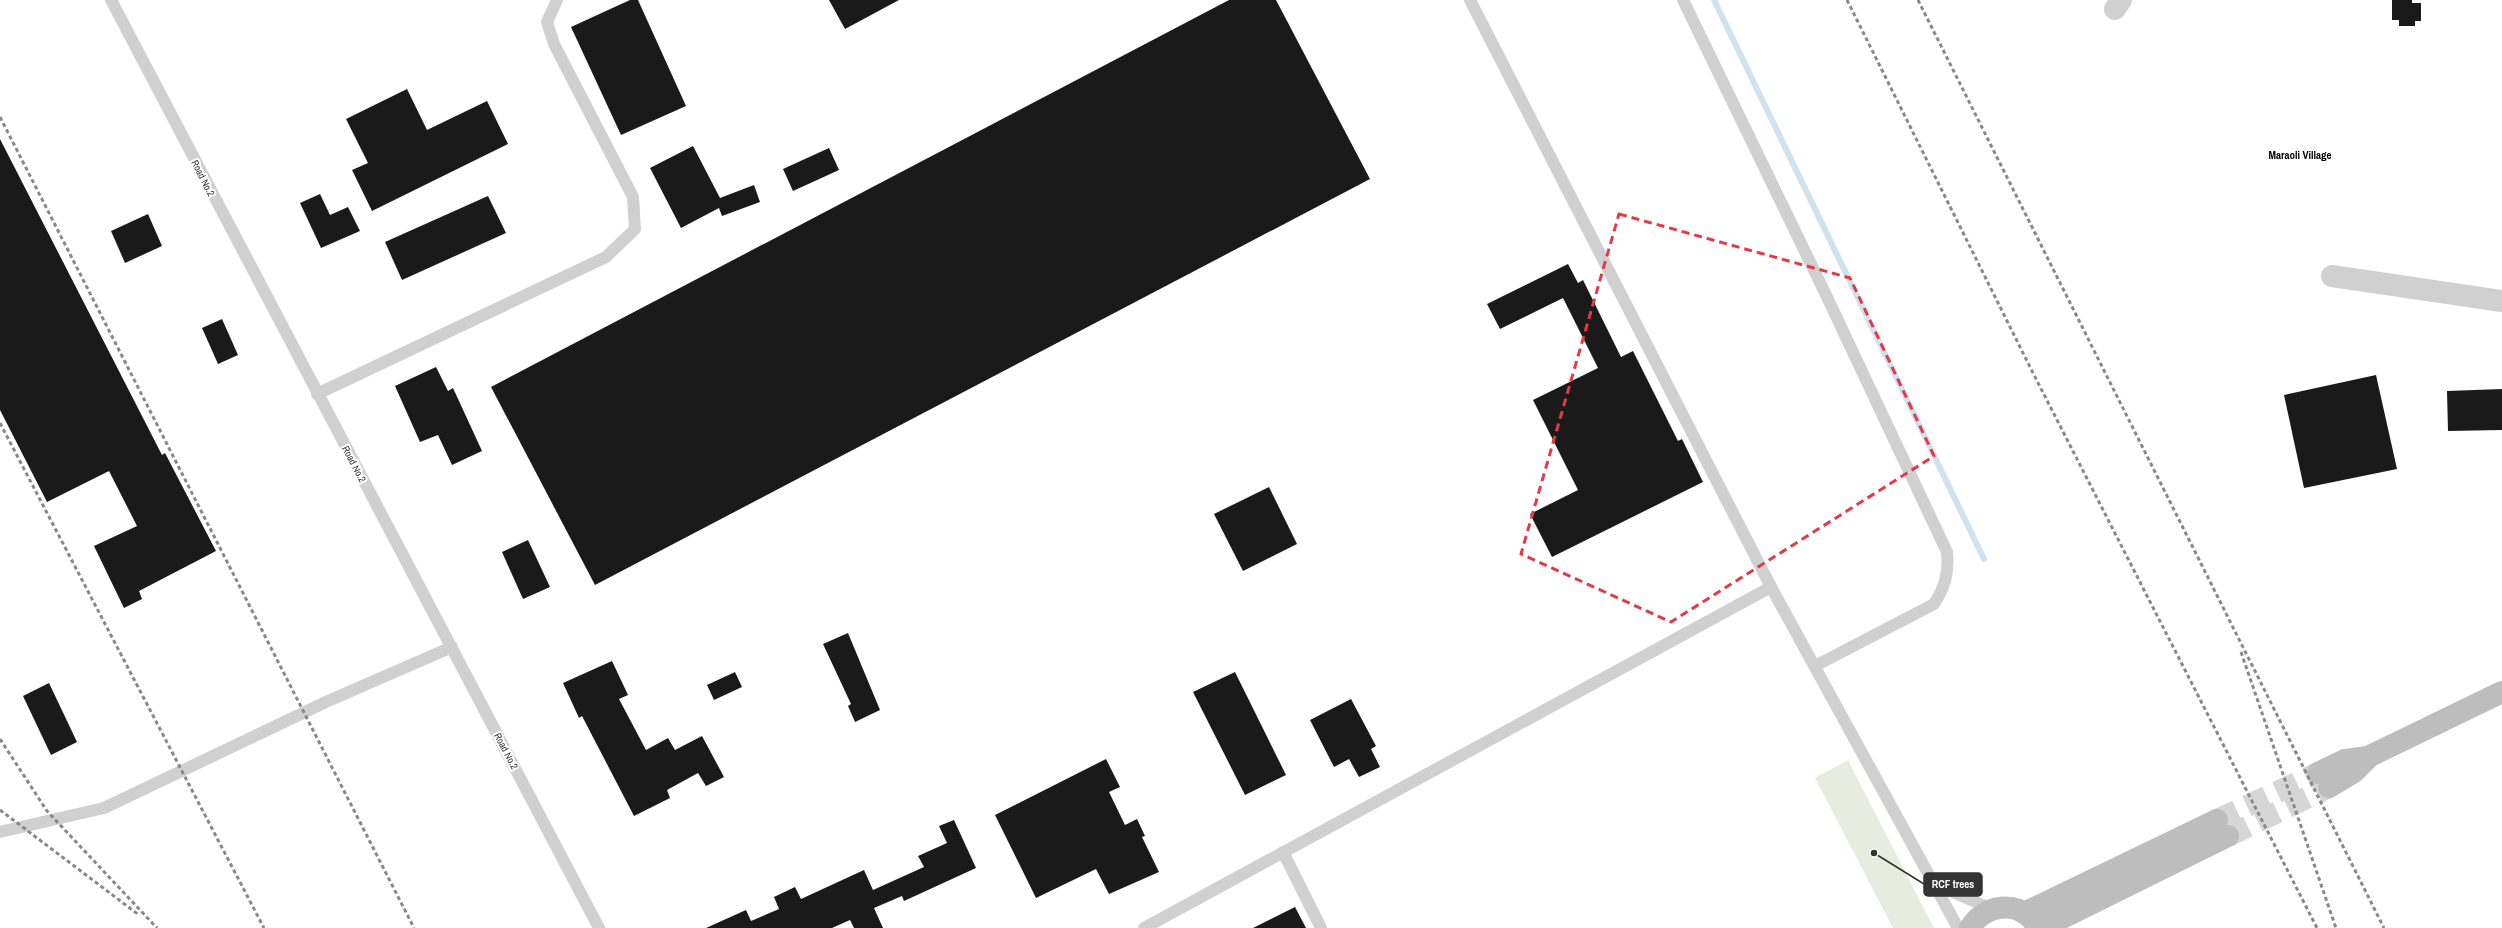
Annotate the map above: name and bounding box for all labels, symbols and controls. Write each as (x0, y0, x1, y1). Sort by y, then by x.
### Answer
district label: Maraoli Village (2268, 148, 2332, 162)
street label: Road No.2 (188, 158, 218, 199)
street label: Road No.2 (339, 444, 369, 485)
street label: Road No.2 (491, 731, 521, 772)
callout: RCF trees (1924, 873, 1982, 896)
text: RCF trees (1932, 877, 1974, 891)

